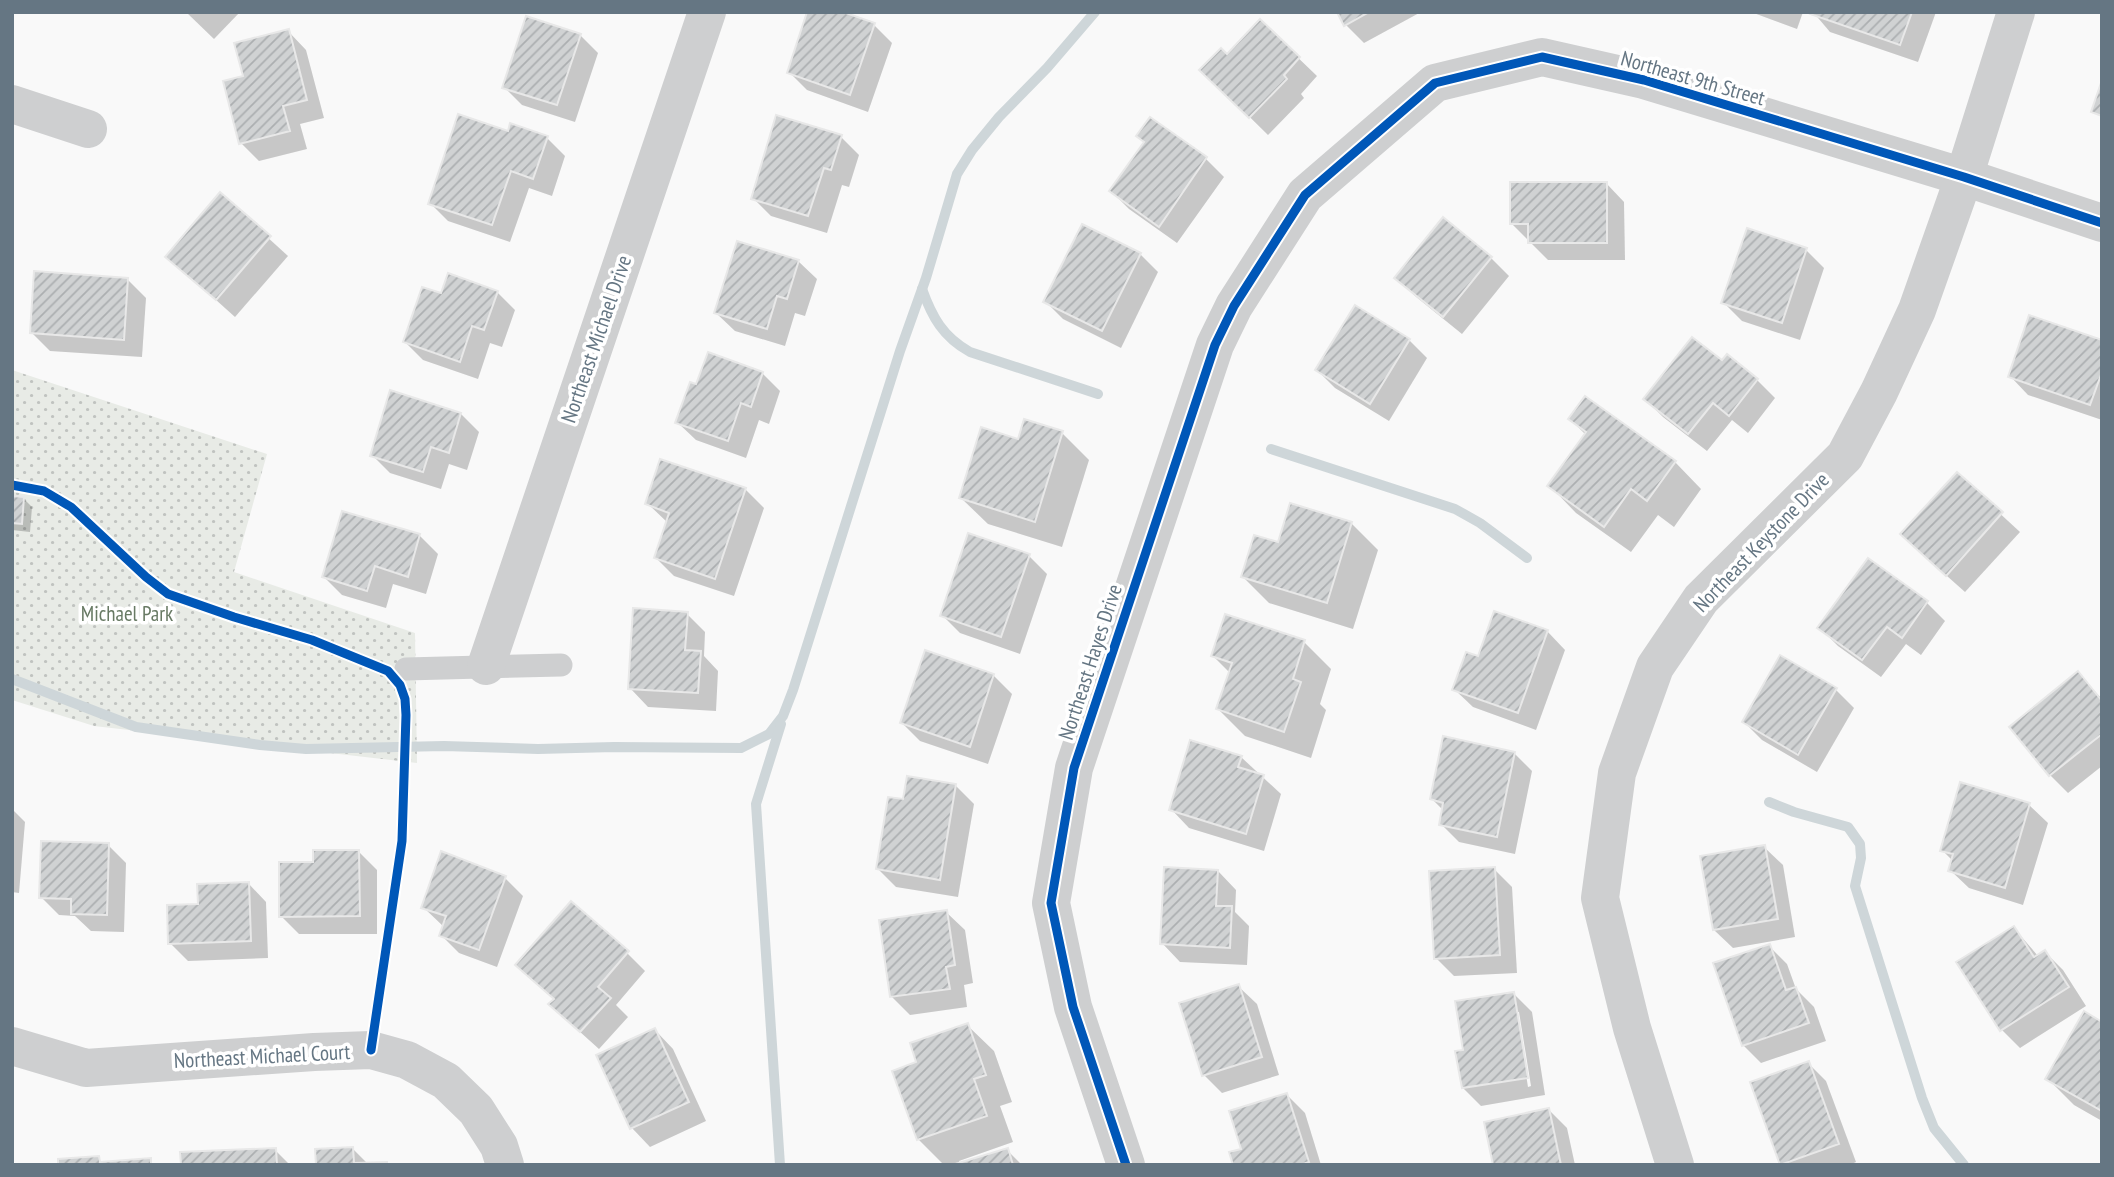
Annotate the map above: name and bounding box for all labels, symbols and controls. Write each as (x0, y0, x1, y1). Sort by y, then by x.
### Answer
street label: Northeast 9th Street (1618, 45, 1768, 111)
street label: Northeast Michael Drive (555, 252, 637, 426)
street label: Northeast Keystone Drive (1687, 466, 1835, 618)
street label: Northeast Hayes Drive (1052, 581, 1128, 743)
park label: Michael Park (81, 600, 173, 627)
street label: Northeast Michael Court (173, 1038, 351, 1074)

